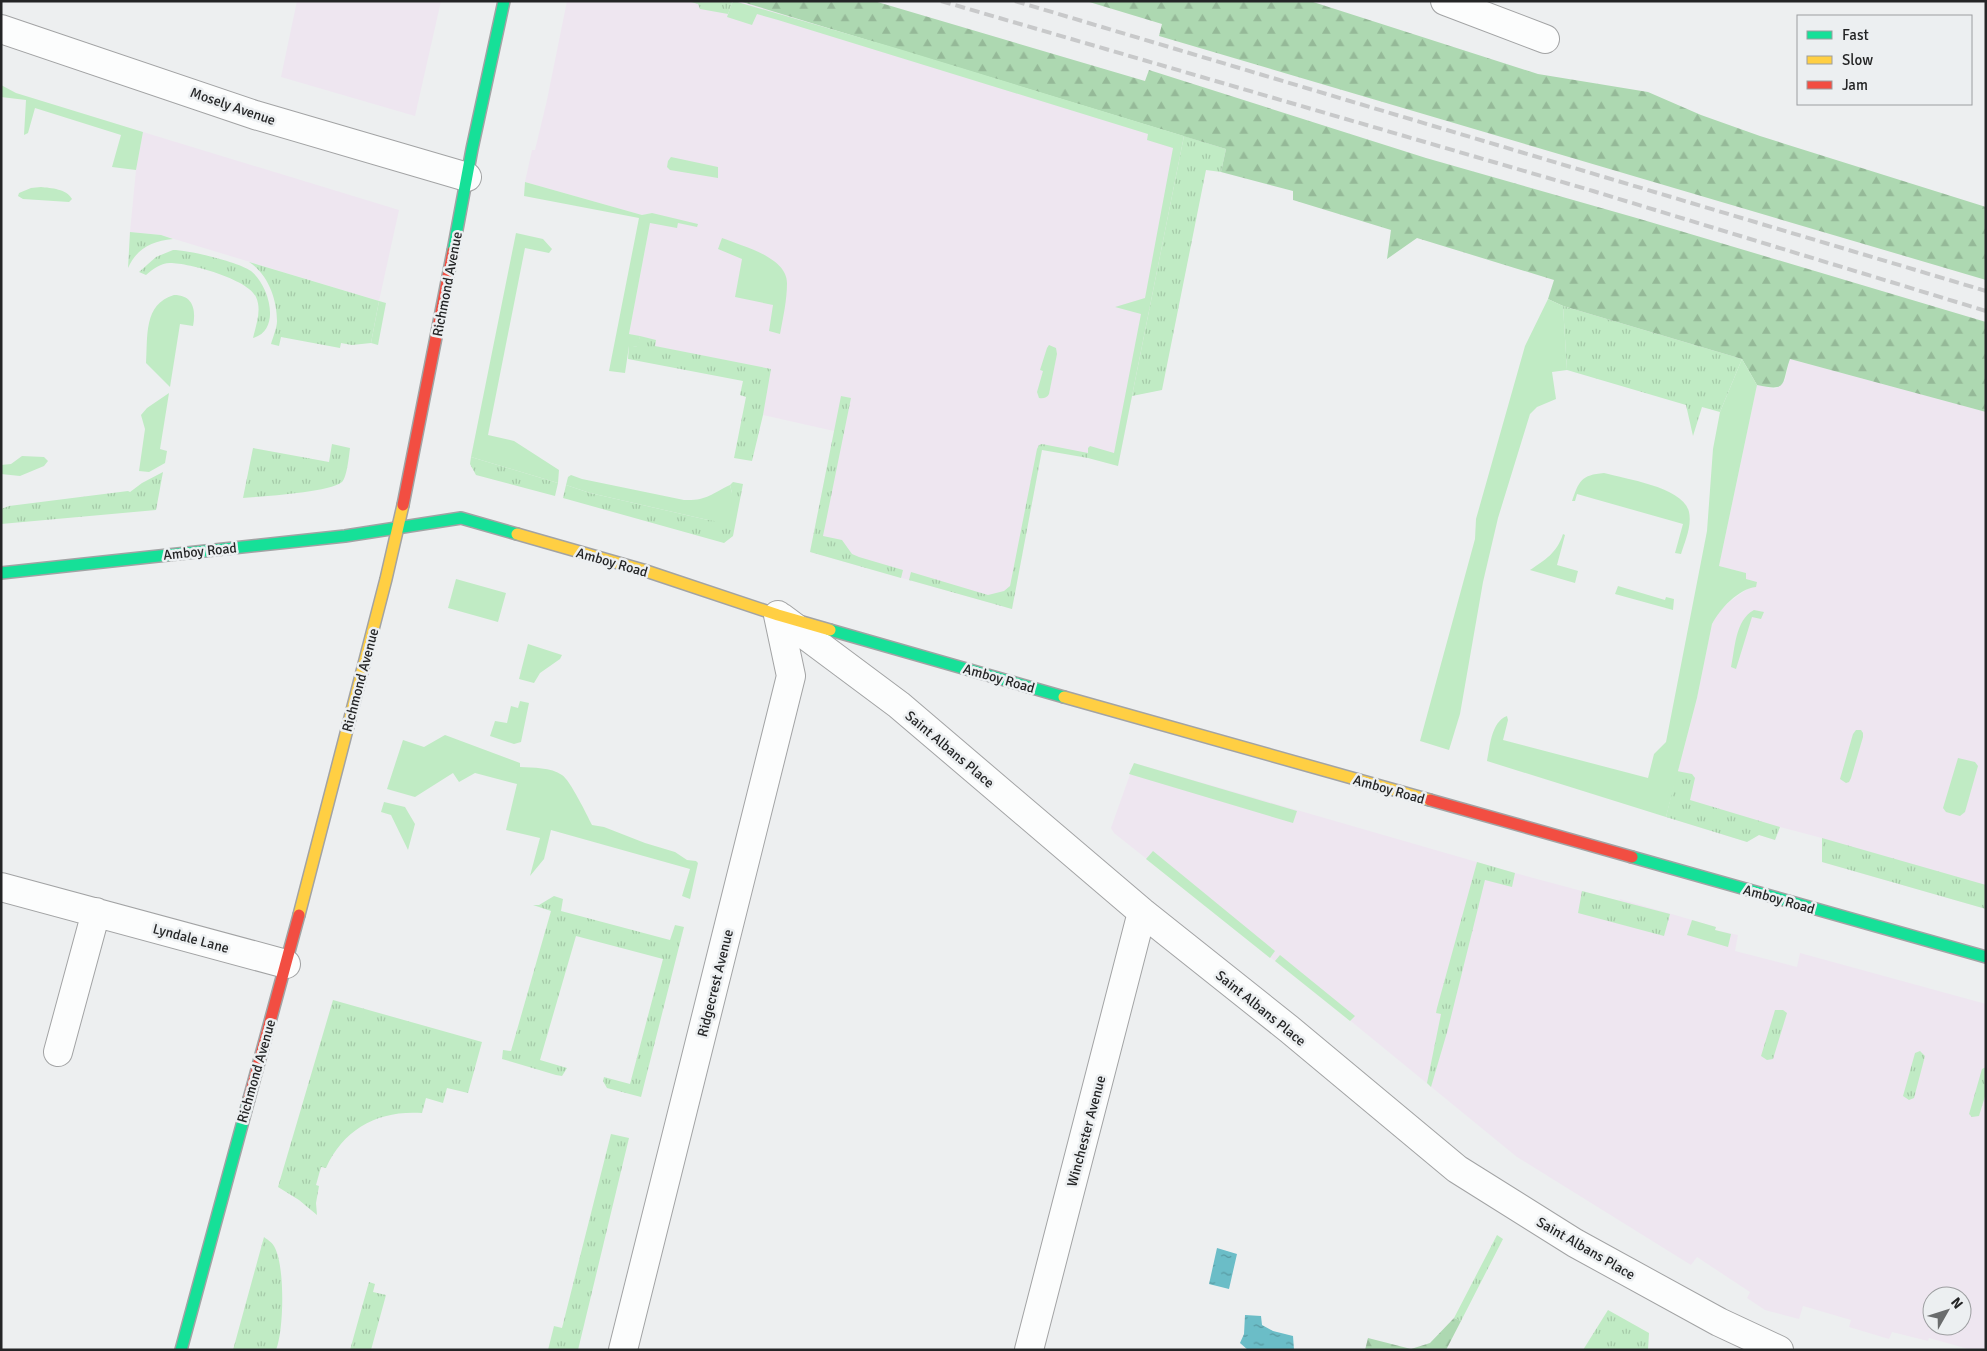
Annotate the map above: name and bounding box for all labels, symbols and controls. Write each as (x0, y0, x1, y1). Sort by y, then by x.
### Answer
legend (1797, 15, 1972, 105)
text: Fast (1842, 26, 1869, 44)
text: Slow (1842, 51, 1873, 69)
text: Jam (1842, 76, 1868, 94)
street label: Mosely Avenue (188, 84, 278, 129)
street label: Richmond Avenue (429, 230, 466, 338)
street label: Amboy Road (162, 539, 238, 564)
street label: Amboy Road (574, 544, 650, 581)
street label: Richmond Avenue (338, 626, 383, 734)
street label: Amboy Road (961, 660, 1037, 697)
street label: Saint Albans Place (902, 707, 998, 792)
street label: Amboy Road (1351, 771, 1427, 808)
street label: Amboy Road (1741, 881, 1817, 918)
street label: Lyndale Lane (151, 920, 231, 957)
street label: Ridgecrest Avenue (694, 927, 737, 1039)
street label: Saint Albans Place (1212, 967, 1309, 1050)
street label: Richmond Avenue (234, 1017, 279, 1125)
street label: Winchester Avenue (1063, 1074, 1110, 1189)
street label: Saint Albans Place (1534, 1213, 1638, 1283)
north arrow (1922, 1286, 1972, 1336)
text: N (1947, 1294, 1966, 1312)

